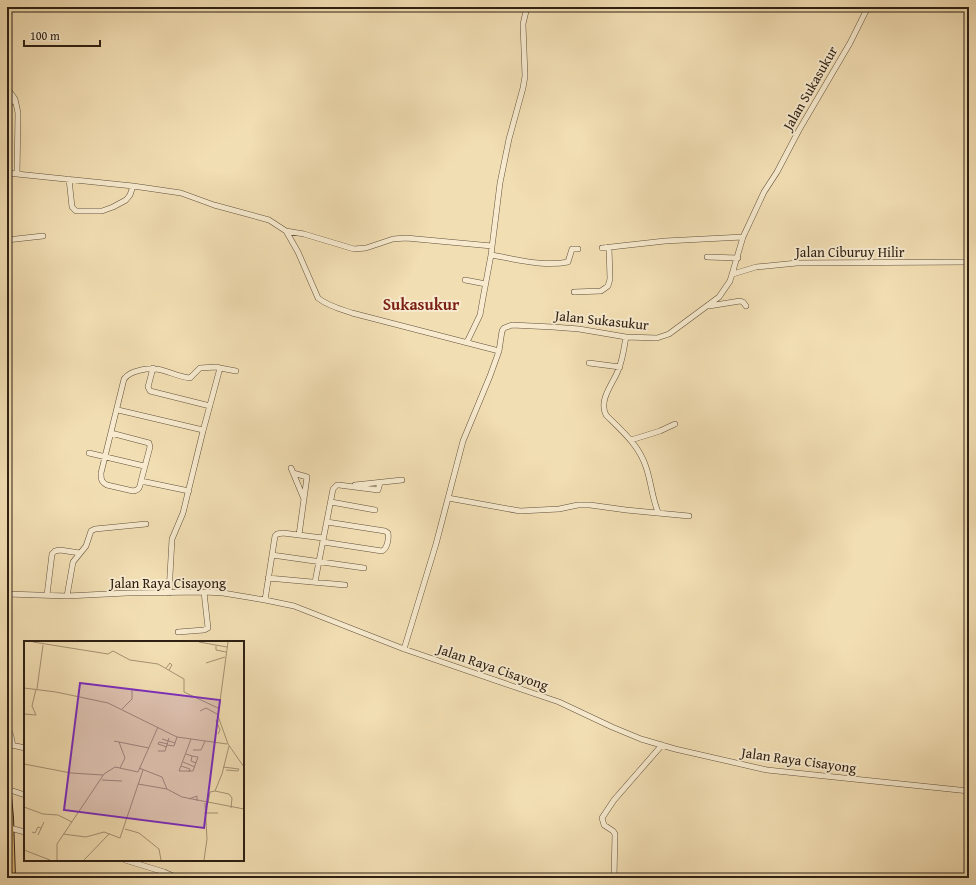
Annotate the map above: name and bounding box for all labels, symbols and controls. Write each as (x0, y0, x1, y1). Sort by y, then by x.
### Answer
scale bar (24, 22, 100, 48)
text: 100 m (30, 27, 60, 44)
street label: Jalan Sukasukur (777, 42, 842, 136)
street label: Jalan Ciburuy Hilir (793, 242, 905, 262)
district label: Sukasukur (383, 292, 460, 316)
street label: Jalan Sukasukur (552, 305, 650, 335)
street label: Jalan Raya Cisayong (108, 573, 226, 593)
street label: Jalan Raya Cisayong (433, 638, 551, 695)
inset map (24, 641, 244, 861)
street label: Jalan Raya Cisayong (738, 742, 858, 778)

